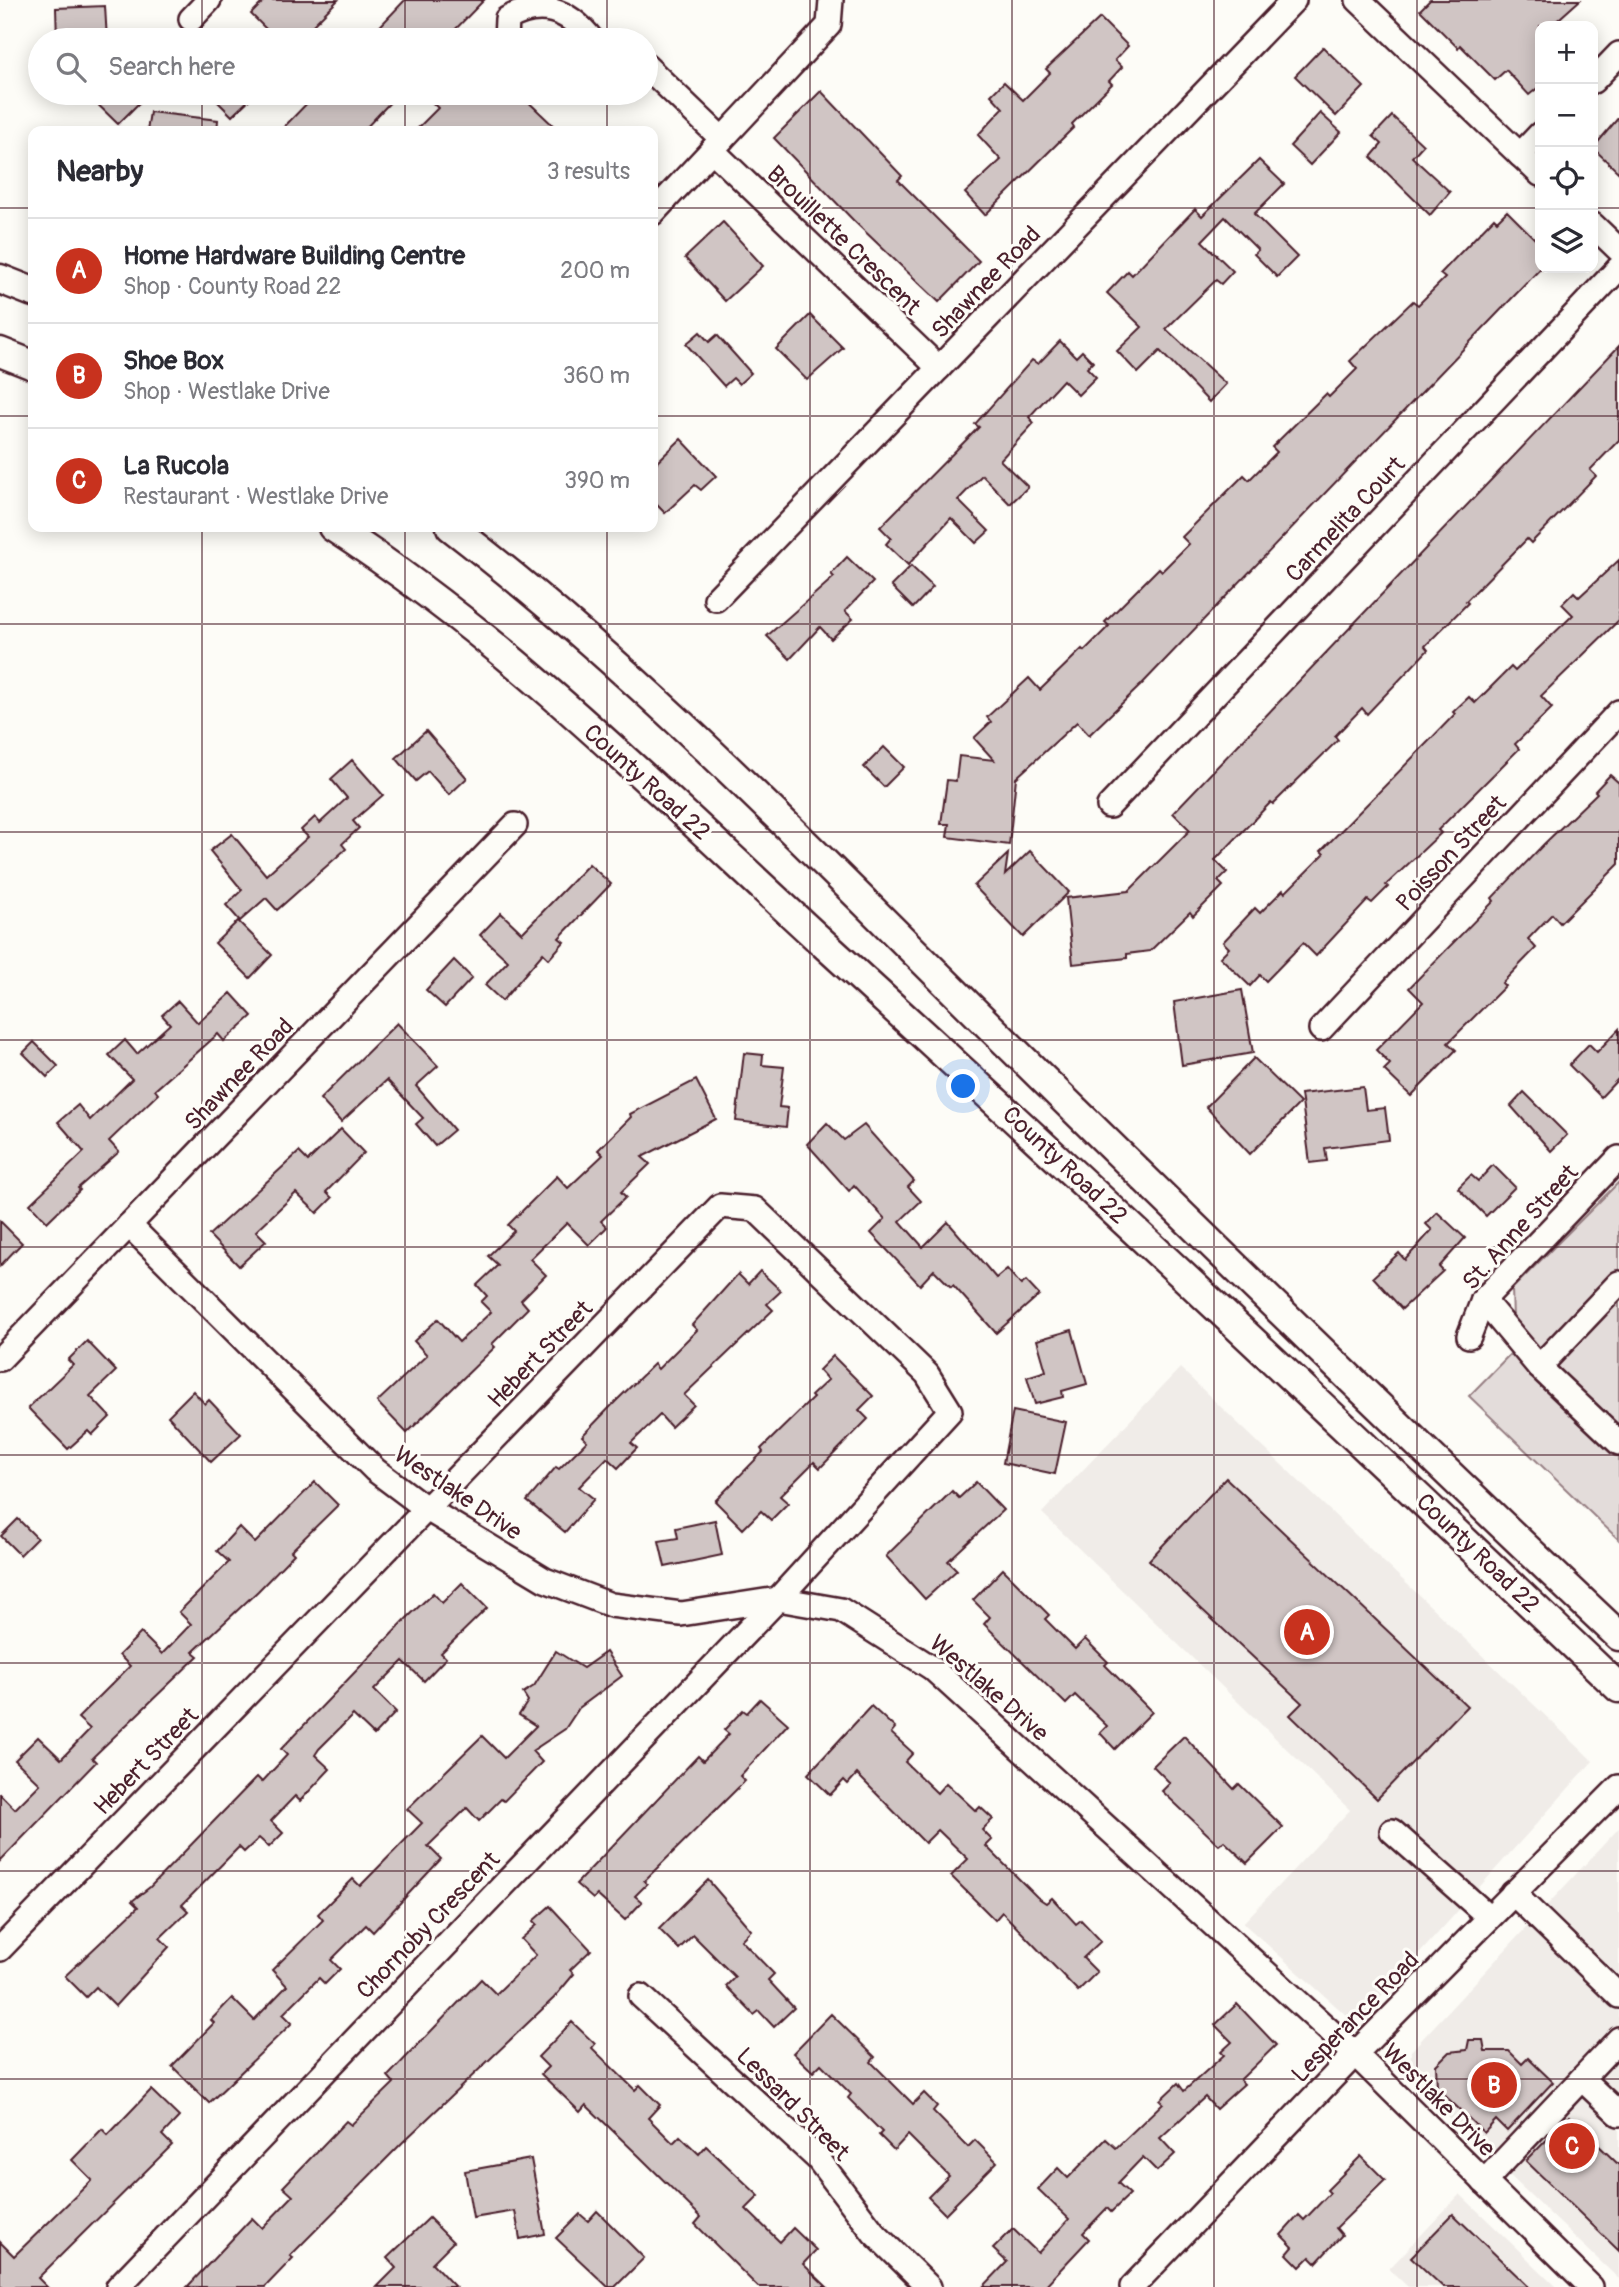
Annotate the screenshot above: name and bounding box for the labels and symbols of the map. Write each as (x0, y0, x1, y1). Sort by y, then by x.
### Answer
street label: Brouillette Crescent (761, 160, 927, 321)
street label: Shawnee Road (926, 220, 1047, 344)
street label: Carmelita Court (1280, 450, 1411, 588)
street label: County Road 22 (578, 718, 716, 847)
street label: Poisson Street (1390, 789, 1513, 917)
street label: Shawnee Road (179, 1012, 300, 1136)
your location (946, 1069, 980, 1103)
street label: County Road 22 (996, 1100, 1133, 1231)
street label: St. Anne Street (1456, 1158, 1585, 1296)
street label: Hebert Street (482, 1294, 599, 1414)
street label: Westlake Drive (388, 1440, 527, 1547)
street label: County Road 22 (1410, 1487, 1545, 1619)
pin: A (1284, 1606, 1330, 1658)
street label: Westlake Drive (923, 1629, 1054, 1748)
street label: Hebert Street (88, 1701, 205, 1821)
street label: Chornoby Crescent (351, 1845, 506, 2005)
street label: Lesperance Road (1286, 1946, 1425, 2089)
street label: Westlake Drive (1376, 2038, 1501, 2163)
street label: Lessard Street (730, 2042, 855, 2167)
pin: B (1471, 2059, 1517, 2111)
pin: C (1549, 2120, 1595, 2172)

